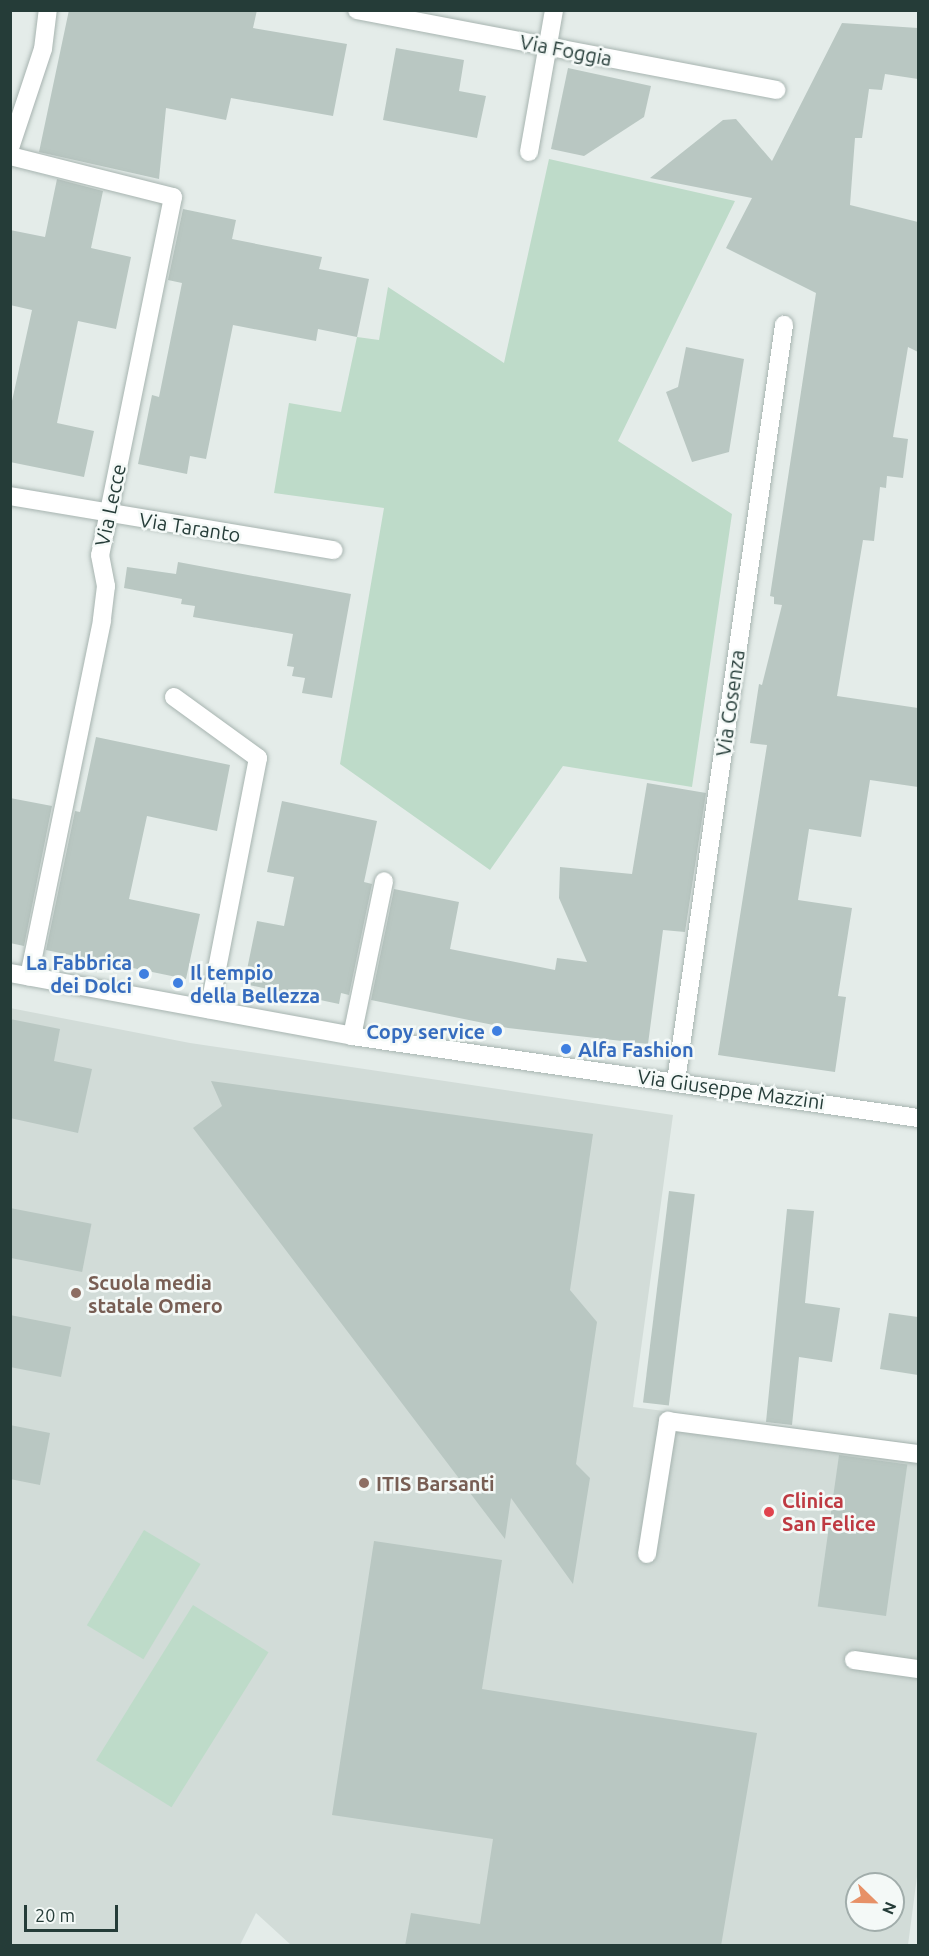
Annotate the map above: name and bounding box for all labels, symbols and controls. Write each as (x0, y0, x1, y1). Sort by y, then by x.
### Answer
street label: Via Foggia (518, 29, 614, 71)
street label: Via Lecce (90, 462, 130, 548)
street label: Via Taranto (138, 507, 242, 547)
street label: Via Cosenza (711, 648, 749, 758)
place label: La Fabbrica dei Dolci (26, 951, 132, 998)
place label: Il tempio della Bellezza (190, 960, 320, 1007)
marker: La Fabbrica dei Dolci (137, 967, 151, 981)
marker: Il tempio della Bellezza (171, 976, 185, 990)
place label: Copy service (366, 1019, 485, 1043)
marker: Copy service (490, 1024, 504, 1038)
place label: Alfa Fashion (578, 1037, 694, 1061)
marker: Alfa Fashion (559, 1042, 573, 1056)
street label: Via Giuseppe Mazzini (636, 1064, 826, 1114)
place label: Scuola media statale Omero (88, 1270, 223, 1317)
marker: Scuola media statale Omero (69, 1286, 83, 1300)
place label: ITIS Barsanti (376, 1471, 495, 1495)
marker: ITIS Barsanti (357, 1476, 371, 1490)
place label: Clinica San Felice (782, 1488, 876, 1535)
marker: Clinica San Felice (760, 1503, 778, 1521)
north arrow (845, 1872, 905, 1932)
scale bar (27, 1893, 122, 1931)
text: N (879, 1899, 900, 1917)
text: 20 m (35, 1905, 75, 1925)

